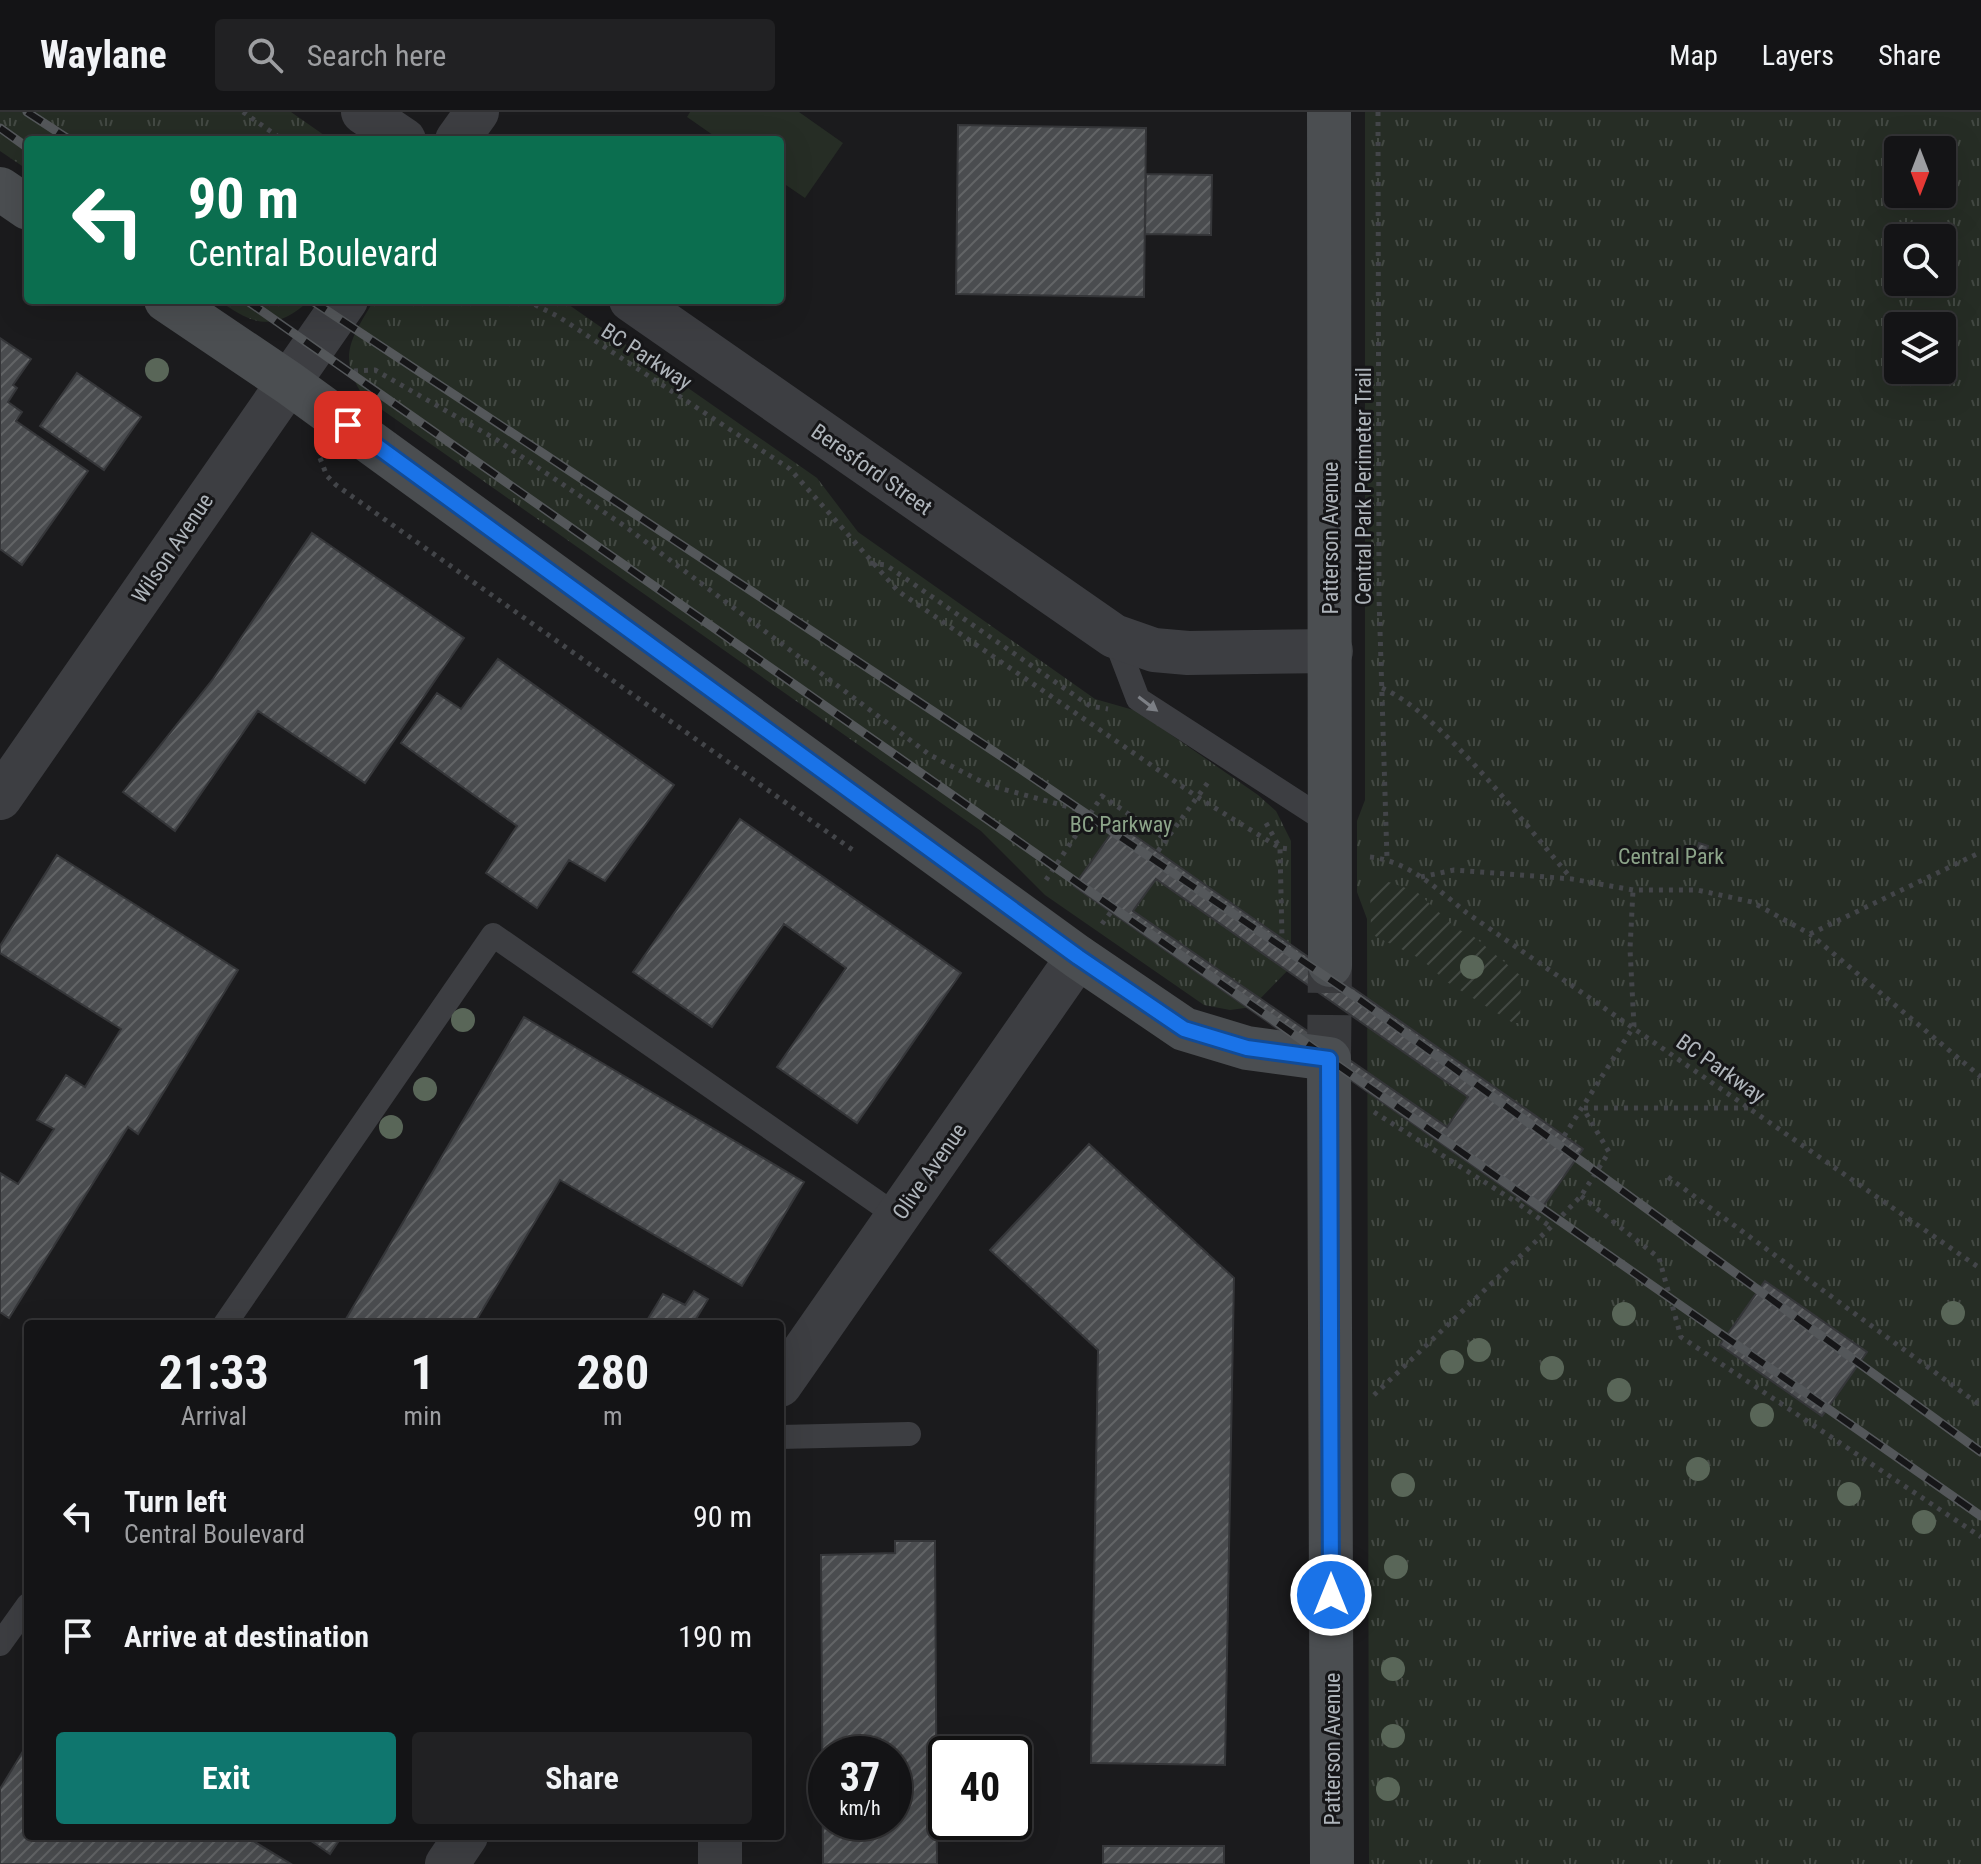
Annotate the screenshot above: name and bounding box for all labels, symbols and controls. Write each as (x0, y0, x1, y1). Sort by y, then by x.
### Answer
search box (215, 19, 775, 91)
text: Waylane (40, 33, 167, 77)
icon: search (243, 33, 287, 77)
text: Search here (307, 38, 446, 73)
text: Map (1669, 39, 1718, 72)
text: Layers (1762, 39, 1834, 72)
text: Share (1878, 39, 1941, 72)
north arrow (1884, 136, 1956, 208)
map controls (1884, 136, 1956, 384)
text: 90 m (188, 166, 299, 232)
icon: left (56, 168, 160, 272)
button: search (1884, 224, 1956, 296)
text: Central Boulevard (188, 233, 438, 275)
button: layers (1884, 312, 1956, 384)
street label: BC Parkway (597, 318, 697, 395)
street label: Central Park Perimeter Trail (1351, 367, 1376, 605)
pin (314, 391, 382, 459)
icon: arrive (326, 403, 370, 447)
street label: Beresford Street (807, 419, 937, 520)
street label: Patterson Avenue (1318, 462, 1343, 614)
street label: Wilson Avenue (127, 489, 218, 608)
one-way arrow (1137, 696, 1159, 712)
park label: BC Parkway (1070, 812, 1172, 837)
park label: Central Park (1618, 844, 1724, 869)
street label: BC Parkway (1672, 1029, 1770, 1108)
street label: Olive Avenue (887, 1119, 972, 1224)
text: 21:33 (159, 1344, 269, 1401)
text: 1 (411, 1344, 435, 1401)
text: 280 (576, 1344, 649, 1401)
text: Arrival (181, 1401, 247, 1431)
text: min (404, 1401, 442, 1431)
text: m (603, 1401, 623, 1431)
text: Turn left (124, 1484, 227, 1519)
icon: left (56, 1494, 100, 1538)
text: 90 m (693, 1499, 752, 1534)
text: Central Boulevard (124, 1519, 305, 1549)
position arrow (1289, 1553, 1373, 1637)
icon: arrive (56, 1614, 100, 1658)
text: Arrive at destination (124, 1619, 369, 1654)
text: 190 m (678, 1619, 752, 1654)
street label: Patterson Avenue (1320, 1673, 1345, 1825)
button: Exit (56, 1732, 396, 1824)
button: Share (412, 1732, 752, 1824)
speed limit sign: 40 (928, 1736, 1032, 1840)
text: 37 (840, 1754, 880, 1801)
text: km/h (839, 1796, 881, 1820)

